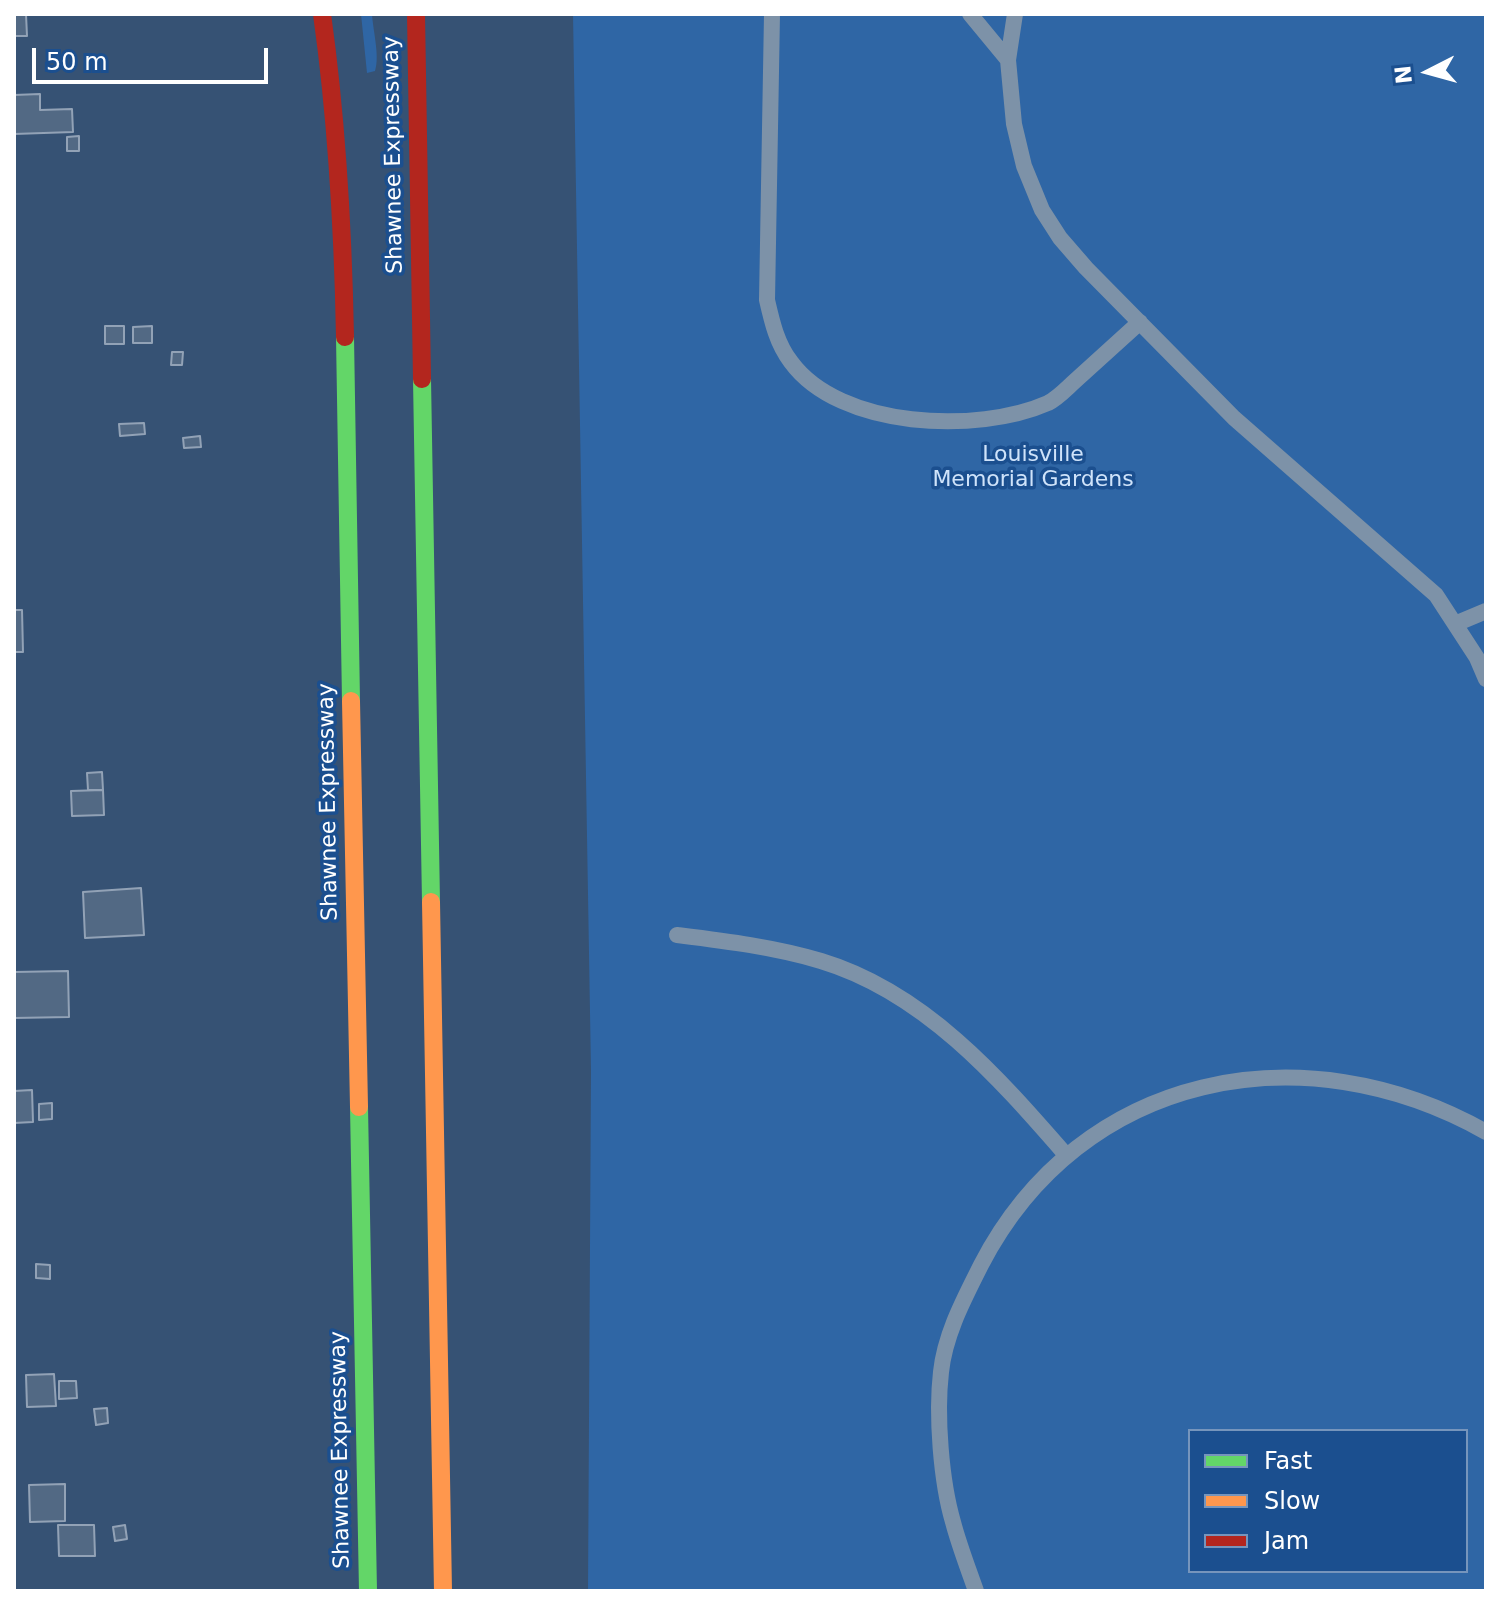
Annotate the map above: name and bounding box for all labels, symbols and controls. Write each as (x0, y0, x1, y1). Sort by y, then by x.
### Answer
scale bar (36, 32, 272, 82)
north arrow (1388, 32, 1468, 112)
street label: Shawnee Expressway (379, 36, 409, 274)
text: 50 m (46, 48, 108, 76)
text: N (1390, 64, 1417, 85)
park label: Louisville Memorial Gardens (932, 442, 1134, 494)
street label: Shawnee Expressway (314, 683, 344, 921)
street label: Shawnee Expressway (326, 1331, 356, 1569)
legend (1188, 1429, 1468, 1573)
text: Fast (1264, 1447, 1312, 1475)
text: Slow (1264, 1487, 1320, 1515)
text: Jam (1264, 1527, 1309, 1555)

